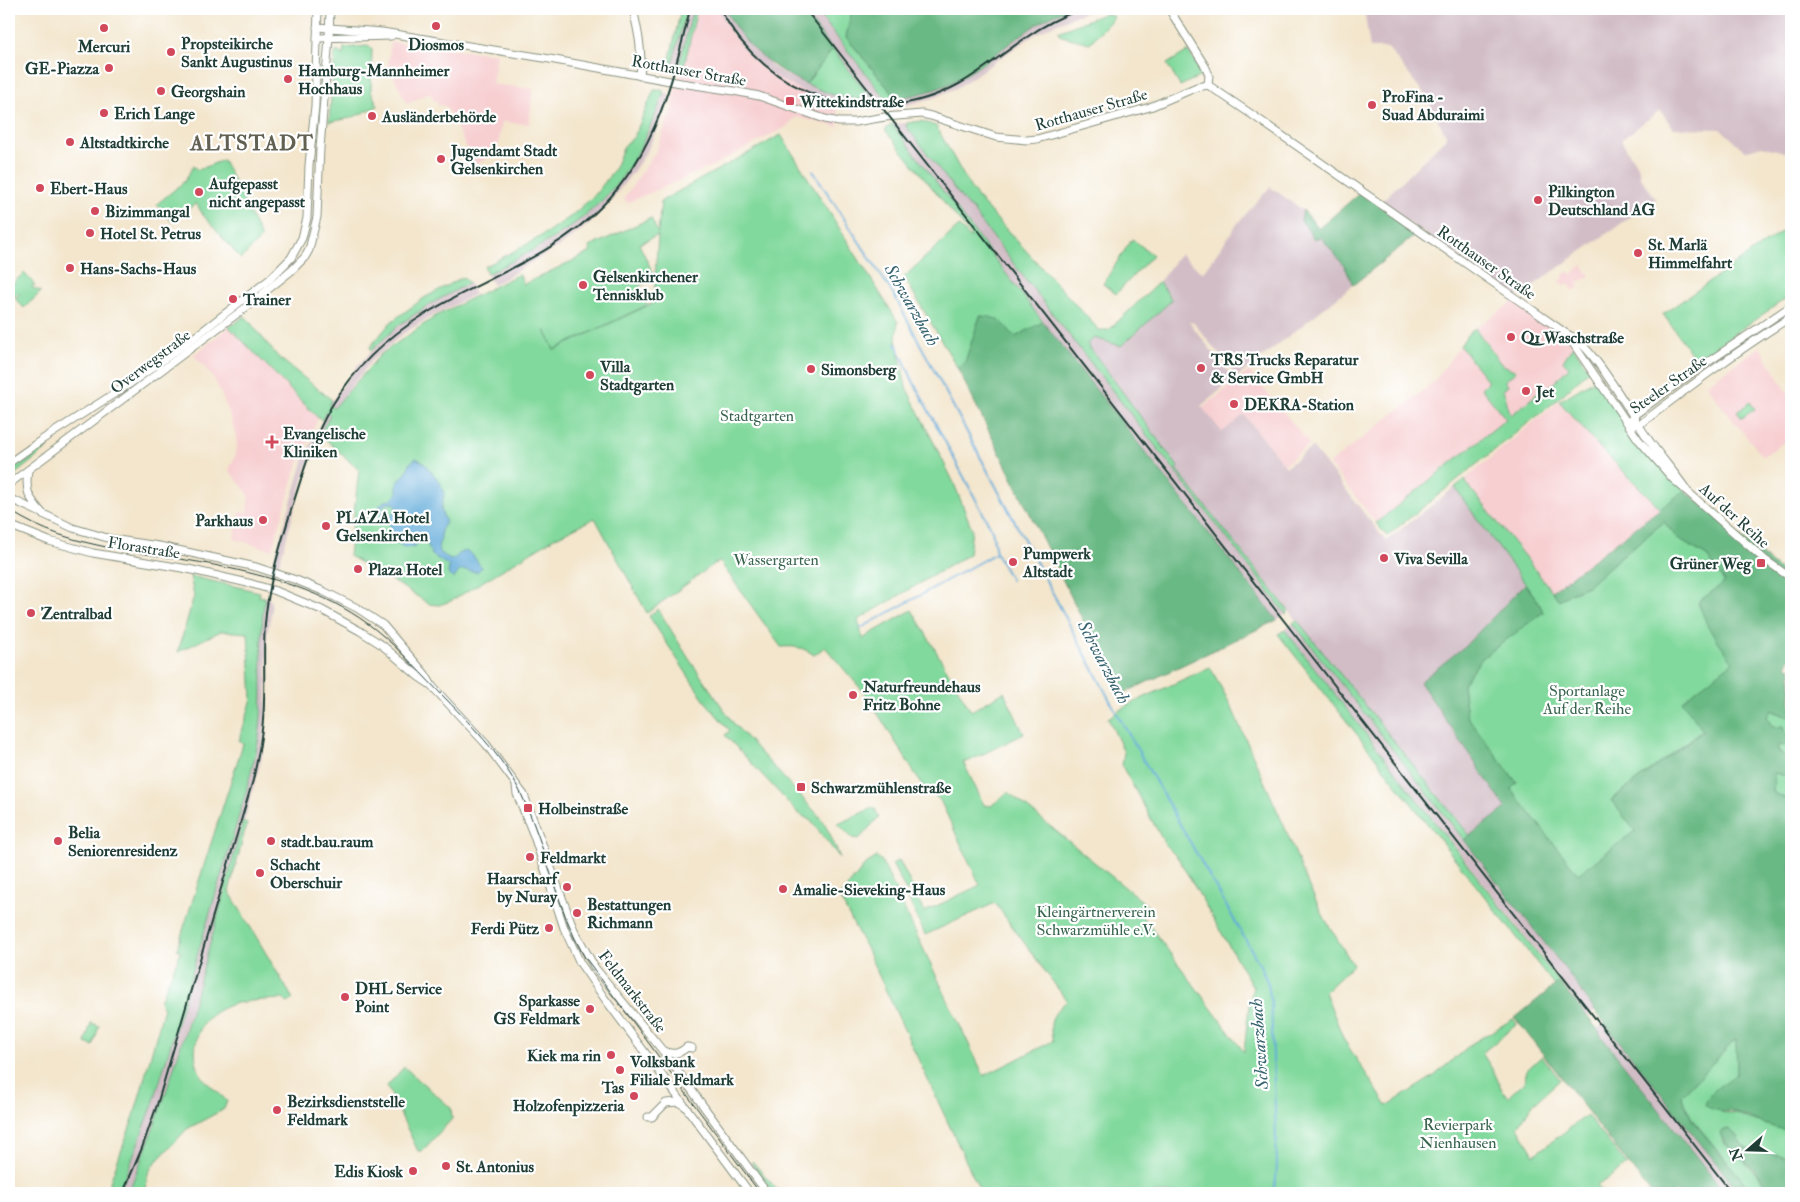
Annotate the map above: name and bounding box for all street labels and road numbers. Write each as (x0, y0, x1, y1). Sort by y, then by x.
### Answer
street label: Rotthauser Straße (630, 51, 748, 91)
street label: Rotthauser Straße (1033, 84, 1150, 136)
street label: Rotthauser Straße (1433, 221, 1540, 304)
street label: Overwegstraße (107, 325, 195, 398)
street label: Steeler Straße (1626, 351, 1711, 419)
street label: Auf der Reihe (1694, 478, 1774, 553)
street label: Florastraße (106, 532, 182, 564)
street label: Feldmarkstraße (594, 946, 671, 1037)

